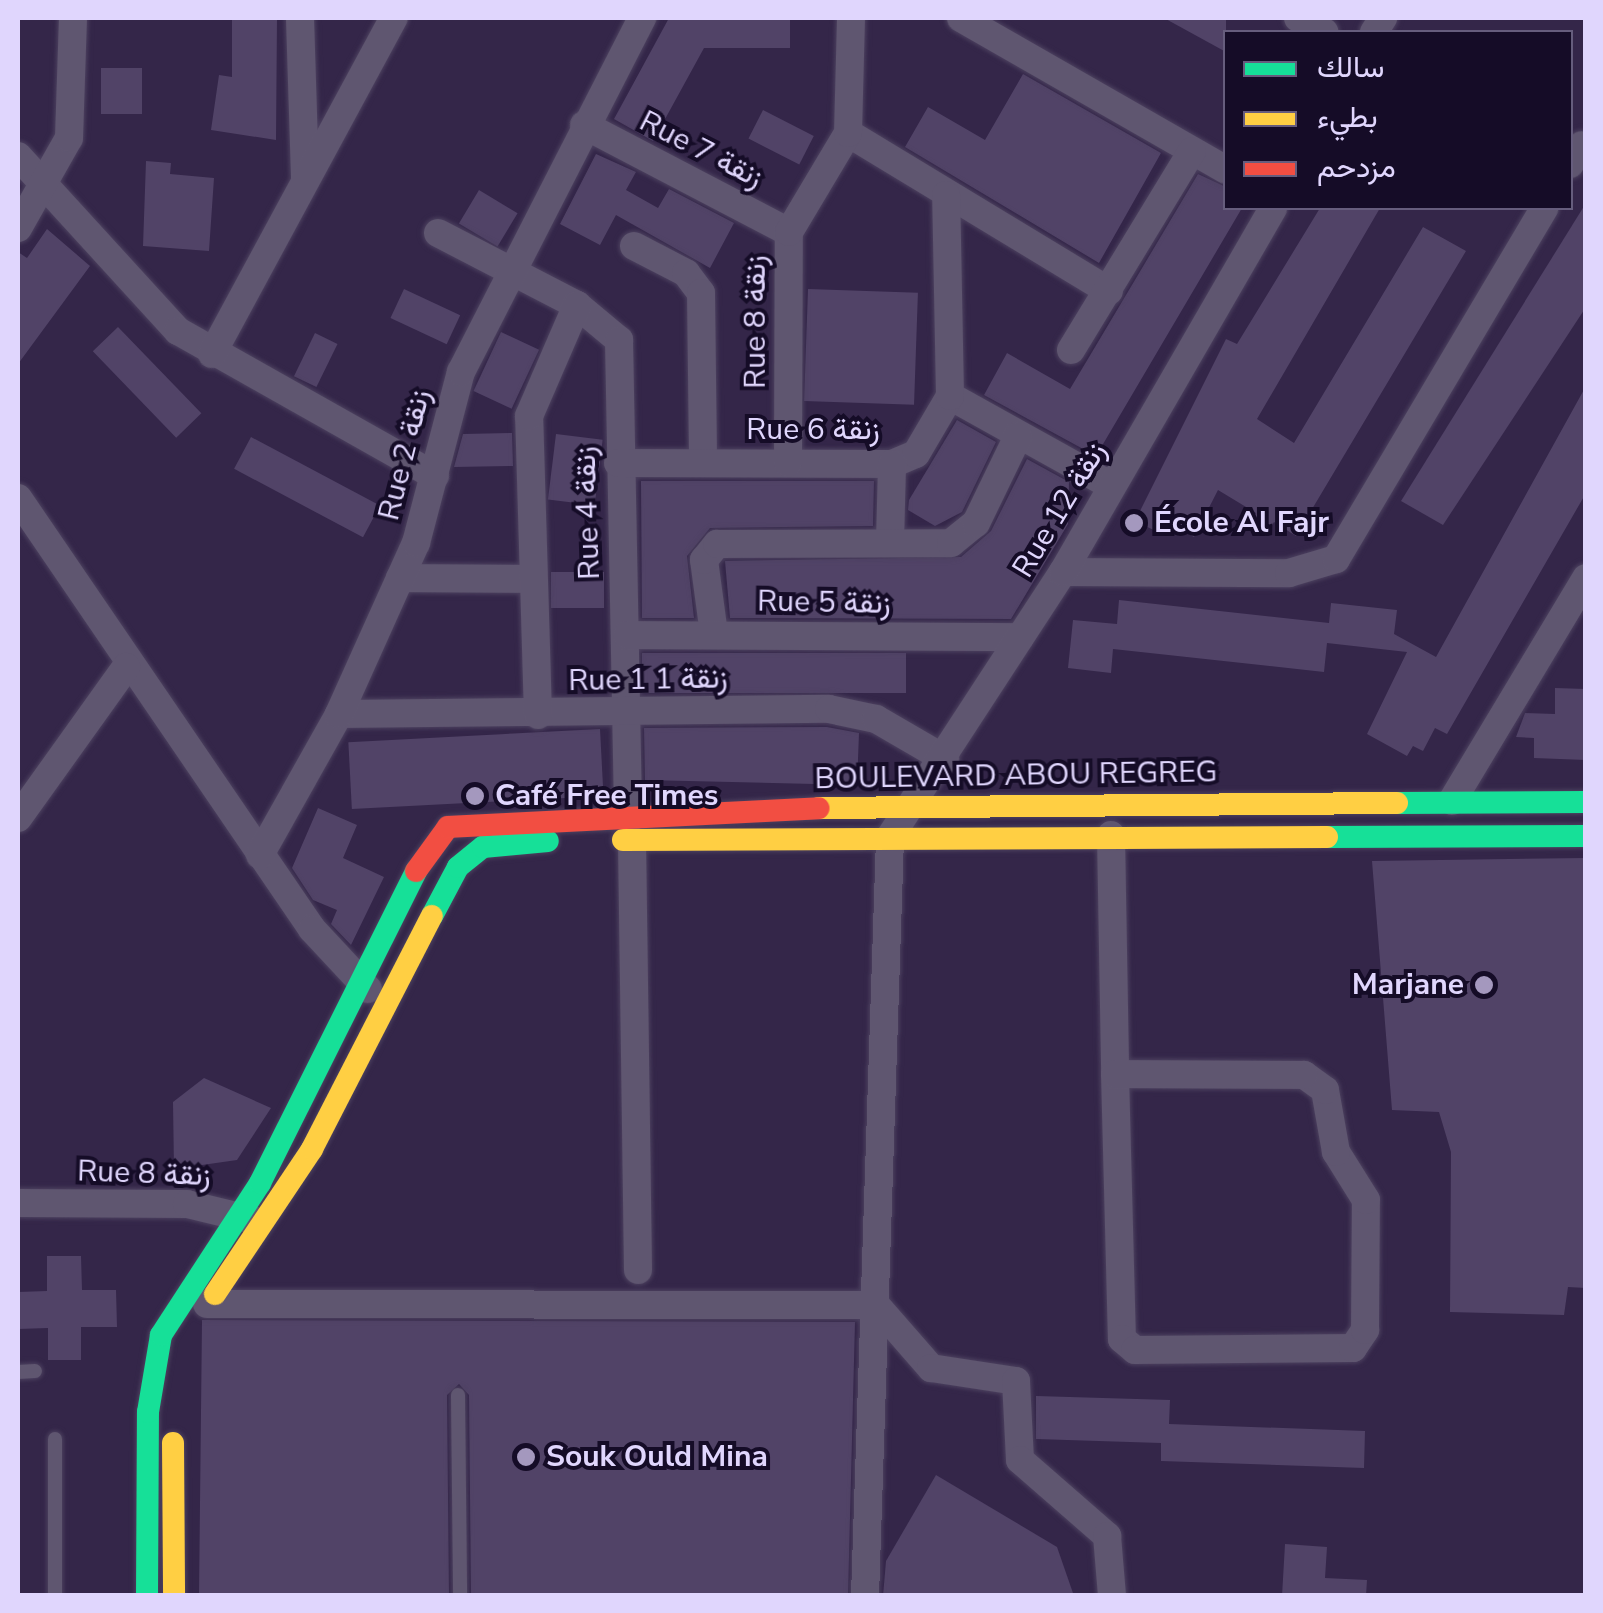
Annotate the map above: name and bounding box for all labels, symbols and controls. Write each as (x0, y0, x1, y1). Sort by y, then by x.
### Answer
legend (1223, 30, 1573, 210)
text: سالك (1317, 47, 1384, 88)
text: بطيء (1317, 97, 1378, 138)
street label: Rue 7 زنقة (633, 104, 769, 196)
text: مزدحم (1317, 147, 1396, 188)
street label: Rue 8 زنقة (738, 255, 774, 389)
street label: Rue 2 زنقة (371, 386, 439, 524)
street label: Rue 6 زنقة (746, 412, 880, 448)
street label: Rue 12 زنقة (1006, 436, 1114, 584)
street label: Rue 4 زنقة (568, 446, 608, 580)
place label: École Al Fajr (1154, 505, 1329, 541)
marker: École Al Fajr (1123, 512, 1145, 534)
street label: Rue 5 زنقة (757, 584, 891, 622)
street label: Rue 1 زنقة 1 (568, 661, 728, 699)
street label: BOULEVARD ABOU REGREG (814, 754, 1218, 798)
place label: Café Free Times (495, 778, 718, 814)
marker: Café Free Times (464, 785, 486, 807)
place label: Marjane (1352, 967, 1464, 1003)
marker: Marjane (1473, 974, 1495, 996)
street label: Rue 8 زنقة (77, 1154, 211, 1194)
place label: Souk Ould Mina (546, 1439, 768, 1475)
marker: Souk Ould Mina (515, 1446, 537, 1468)

